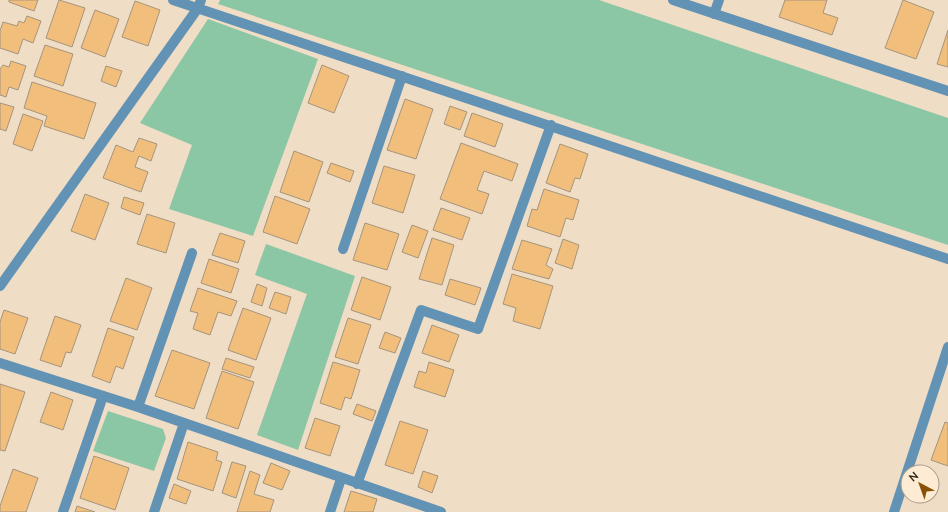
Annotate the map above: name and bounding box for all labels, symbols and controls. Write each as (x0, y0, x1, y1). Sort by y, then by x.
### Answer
north arrow (900, 464, 940, 504)
text: N (906, 468, 922, 485)

